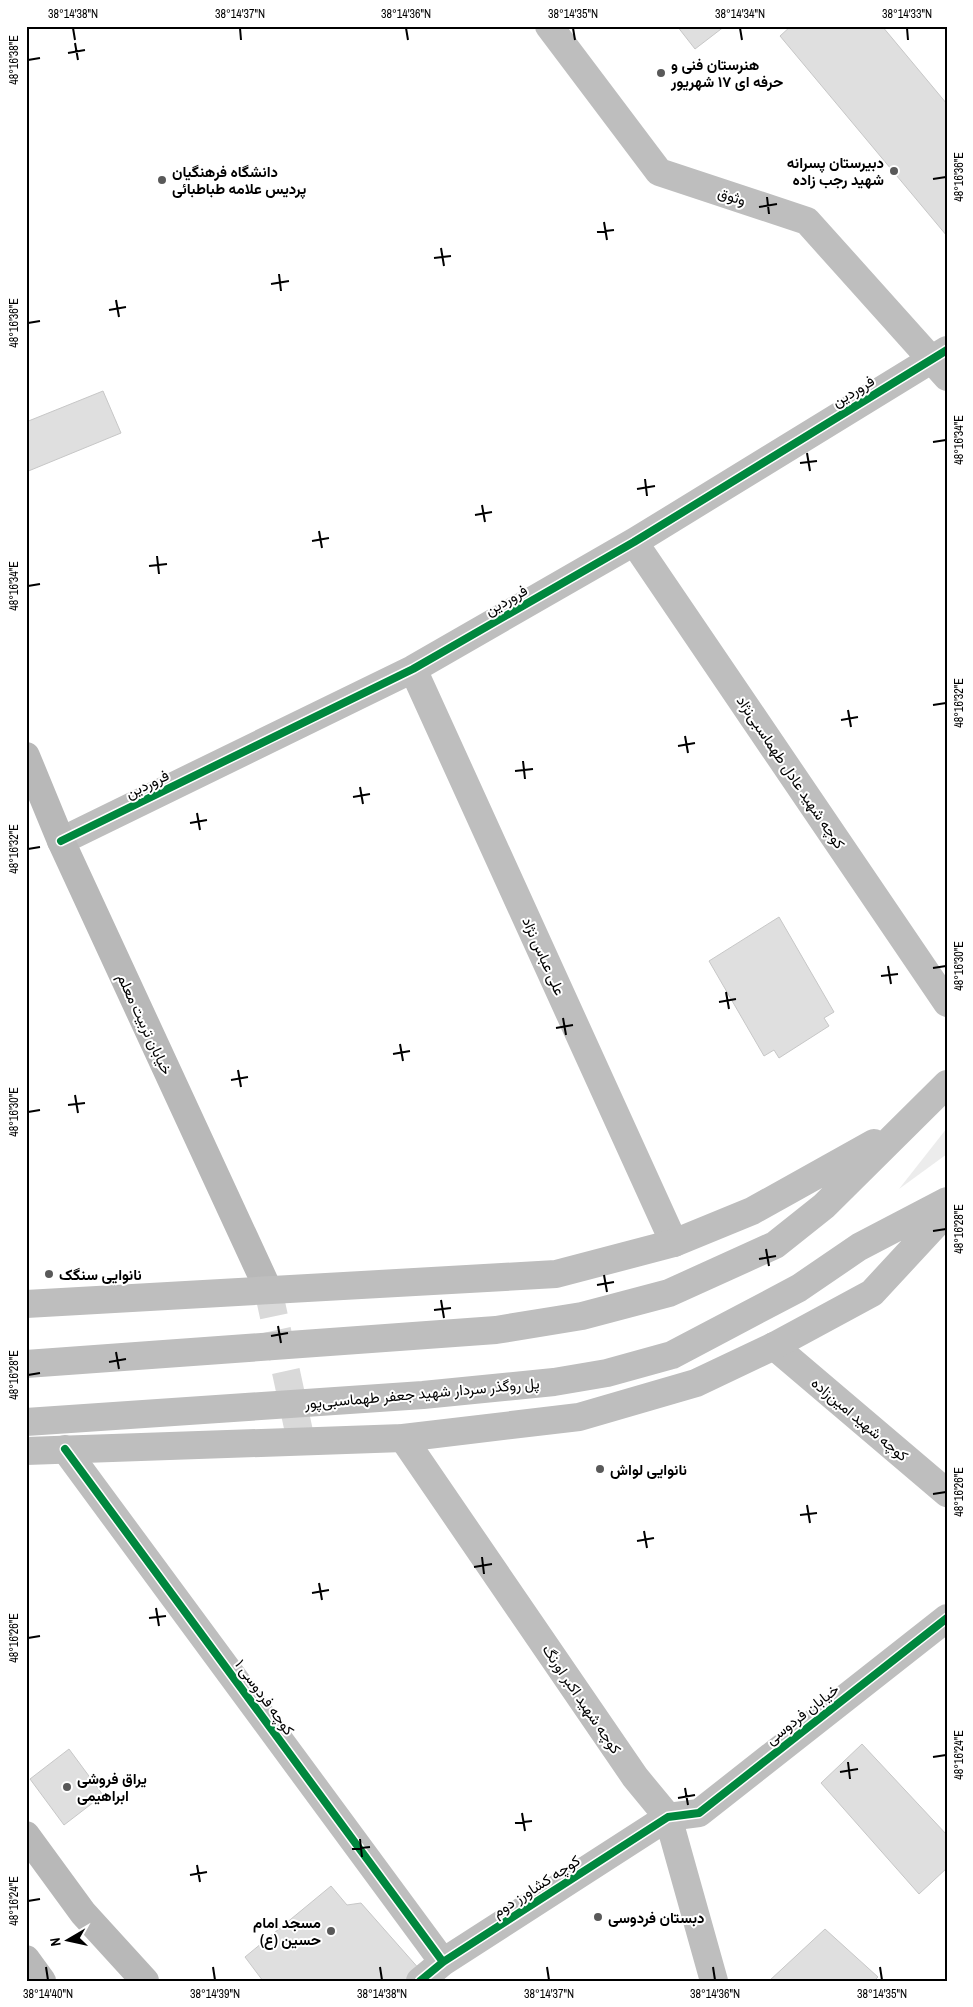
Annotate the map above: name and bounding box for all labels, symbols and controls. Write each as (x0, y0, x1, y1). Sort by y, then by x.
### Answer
text: 38°14'38"N (48, 6, 98, 22)
text: 38°14'37"N (215, 6, 265, 22)
text: 38°14'36"N (381, 6, 431, 22)
text: 38°14'35"N (548, 6, 598, 22)
text: 38°14'34"N (715, 6, 765, 22)
text: 38°14'33"N (882, 6, 932, 22)
text: 48°16'38"E (6, 35, 22, 85)
place label: هنرستان فنی و حرفه ای ۱۷ شهریور (670, 54, 783, 92)
marker: هنرستان فنی و حرفه ای ۱۷ شهریور (655, 67, 667, 79)
place label: دبیرستان پسرانه شهید رجب زاده (787, 152, 884, 190)
text: 48°16'36"E (951, 152, 967, 202)
place label: دانشگاه فرهنگیان پردیس علامه طباطبائی (172, 161, 306, 199)
marker: دبیرستان پسرانه شهید رجب زاده (888, 165, 900, 177)
marker: دانشگاه فرهنگیان پردیس علامه طباطبائی (156, 174, 168, 186)
street label: وثوق (715, 182, 749, 210)
text: 48°16'36"E (6, 298, 22, 348)
street label: فروردین (828, 370, 878, 412)
text: 48°16'34"E (951, 415, 967, 465)
text: 48°16'34"E (6, 561, 22, 611)
street label: فروردین (481, 579, 531, 621)
text: 48°16'32"E (951, 678, 967, 728)
street label: کوچه شهید عادل طهماسبی‌نژاد (732, 691, 850, 853)
street label: فروردین (122, 764, 173, 804)
text: 48°16'32"E (6, 824, 22, 874)
street label: علی عباس نژاد (517, 913, 571, 999)
text: 48°16'30"E (951, 941, 967, 991)
street label: خیابان تربیت معلم (112, 970, 178, 1078)
text: 48°16'30"E (6, 1087, 22, 1137)
text: 48°16'28"E (951, 1204, 967, 1254)
place label: نانوایی سنگک (59, 1264, 142, 1285)
marker: نانوایی سنگک (43, 1268, 55, 1280)
text: 48°16'28"E (6, 1350, 22, 1400)
street label: پل روگذر سردار شهید جعفر طهماسبی‌پور (303, 1372, 540, 1414)
street label: کوچه شهید امین‌زاده (807, 1372, 913, 1466)
place label: نانوایی لواش (610, 1459, 687, 1480)
marker: نانوایی لواش (594, 1463, 606, 1475)
text: 48°16'26"E (951, 1467, 967, 1517)
text: 48°16'26"E (6, 1613, 22, 1663)
street label: کوچه شهید اکبر اورنگ (538, 1640, 627, 1758)
street label: کوچه فردوسی ۱ (230, 1655, 300, 1740)
street label: خیابان فردوسی (761, 1679, 843, 1749)
text: 48°16'24"E (951, 1730, 967, 1780)
place label: یراق فروشی ابراهیمی (77, 1768, 147, 1806)
marker: یراق فروشی ابراهیمی (61, 1781, 73, 1793)
street label: کوچه کشاورز دوم (488, 1850, 584, 1922)
text: 48°16'24"E (6, 1876, 22, 1926)
place label: دبستان فردوسی (608, 1907, 705, 1928)
marker: دبستان فردوسی (592, 1911, 604, 1923)
place label: مسجد امام حسین (ع) (253, 1912, 321, 1950)
north arrow (42, 1914, 92, 1964)
marker: مسجد امام حسین (ع) (325, 1925, 337, 1937)
text: N (46, 1937, 65, 1948)
text: 38°14'40"N (23, 1986, 73, 2002)
text: 38°14'39"N (190, 1986, 240, 2002)
text: 38°14'38"N (357, 1986, 407, 2002)
text: 38°14'37"N (524, 1986, 574, 2002)
text: 38°14'36"N (690, 1986, 740, 2002)
text: 38°14'35"N (857, 1986, 907, 2002)

